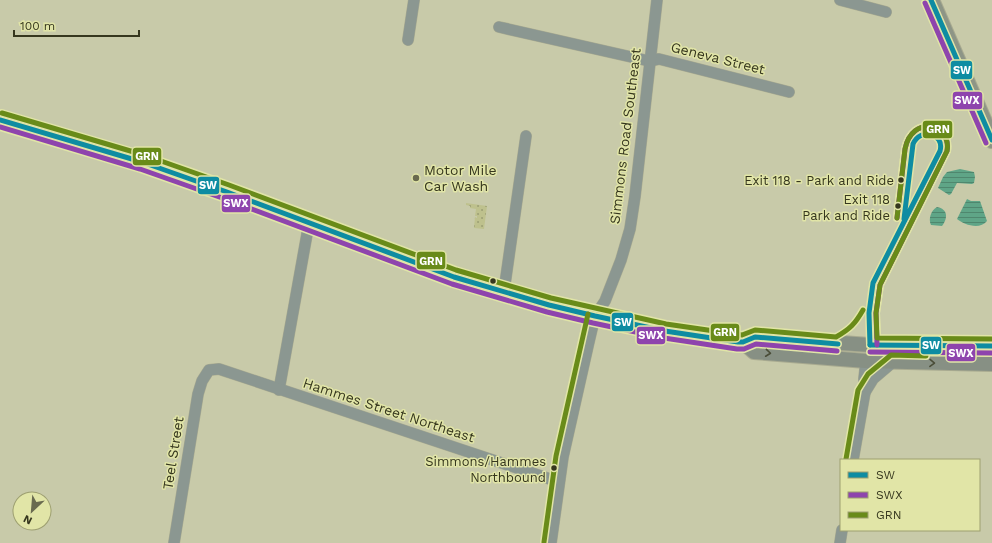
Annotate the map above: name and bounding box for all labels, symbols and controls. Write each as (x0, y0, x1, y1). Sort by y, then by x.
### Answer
scale bar (14, 12, 139, 38)
text: 100 m (20, 19, 55, 33)
street label: Geneva Street (669, 39, 767, 77)
street label: Simmons Road Southeast (606, 47, 644, 225)
line badge: SW (950, 60, 973, 80)
text: SW (953, 64, 971, 77)
line badge: SWX (952, 91, 983, 110)
text: SWX (954, 94, 980, 107)
line badge: GRN (922, 120, 953, 139)
text: GRN (926, 123, 950, 136)
line badge: GRN (132, 147, 162, 166)
text: GRN (135, 150, 159, 163)
place label: Motor Mile Car Wash (424, 162, 497, 194)
marker: Motor Mile Car Wash (411, 173, 421, 183)
place label: Exit 118 - Park and Ride (744, 173, 894, 188)
marker: Exit 118 - Park and Ride (896, 175, 906, 185)
line badge: SW (197, 176, 220, 195)
text: SW (199, 179, 217, 192)
place label: Exit 118 Park and Ride (802, 192, 890, 223)
line badge: SWX (221, 194, 251, 213)
text: SWX (223, 197, 249, 210)
marker: Exit 118 Park and Ride (893, 201, 903, 211)
line badge: GRN (416, 251, 446, 270)
text: GRN (419, 255, 443, 268)
unlabelled marker (488, 276, 498, 286)
line badge: SW (611, 312, 634, 332)
text: SW (614, 316, 632, 329)
line badge: GRN (710, 323, 740, 342)
line badge: SWX (636, 326, 666, 345)
text: GRN (713, 326, 737, 339)
text: SWX (638, 329, 664, 342)
line badge: SW (920, 336, 942, 355)
text: SW (922, 339, 940, 352)
line badge: SWX (946, 343, 976, 362)
text: SWX (948, 347, 974, 360)
one-way arrow (765, 348, 771, 357)
one-way arrow (929, 359, 935, 367)
street label: Hammes Street Northeast (301, 375, 477, 445)
street label: Teel Street (159, 415, 187, 491)
place label: Simmons/Hammes Northbound (425, 454, 546, 485)
legend (840, 459, 980, 531)
marker: Simmons/Hammes Northbound (549, 463, 559, 473)
text: SW (876, 468, 896, 482)
text: SWX (876, 488, 902, 502)
north arrow (12, 491, 52, 531)
text: GRN (876, 508, 901, 522)
text: N (21, 512, 34, 527)

